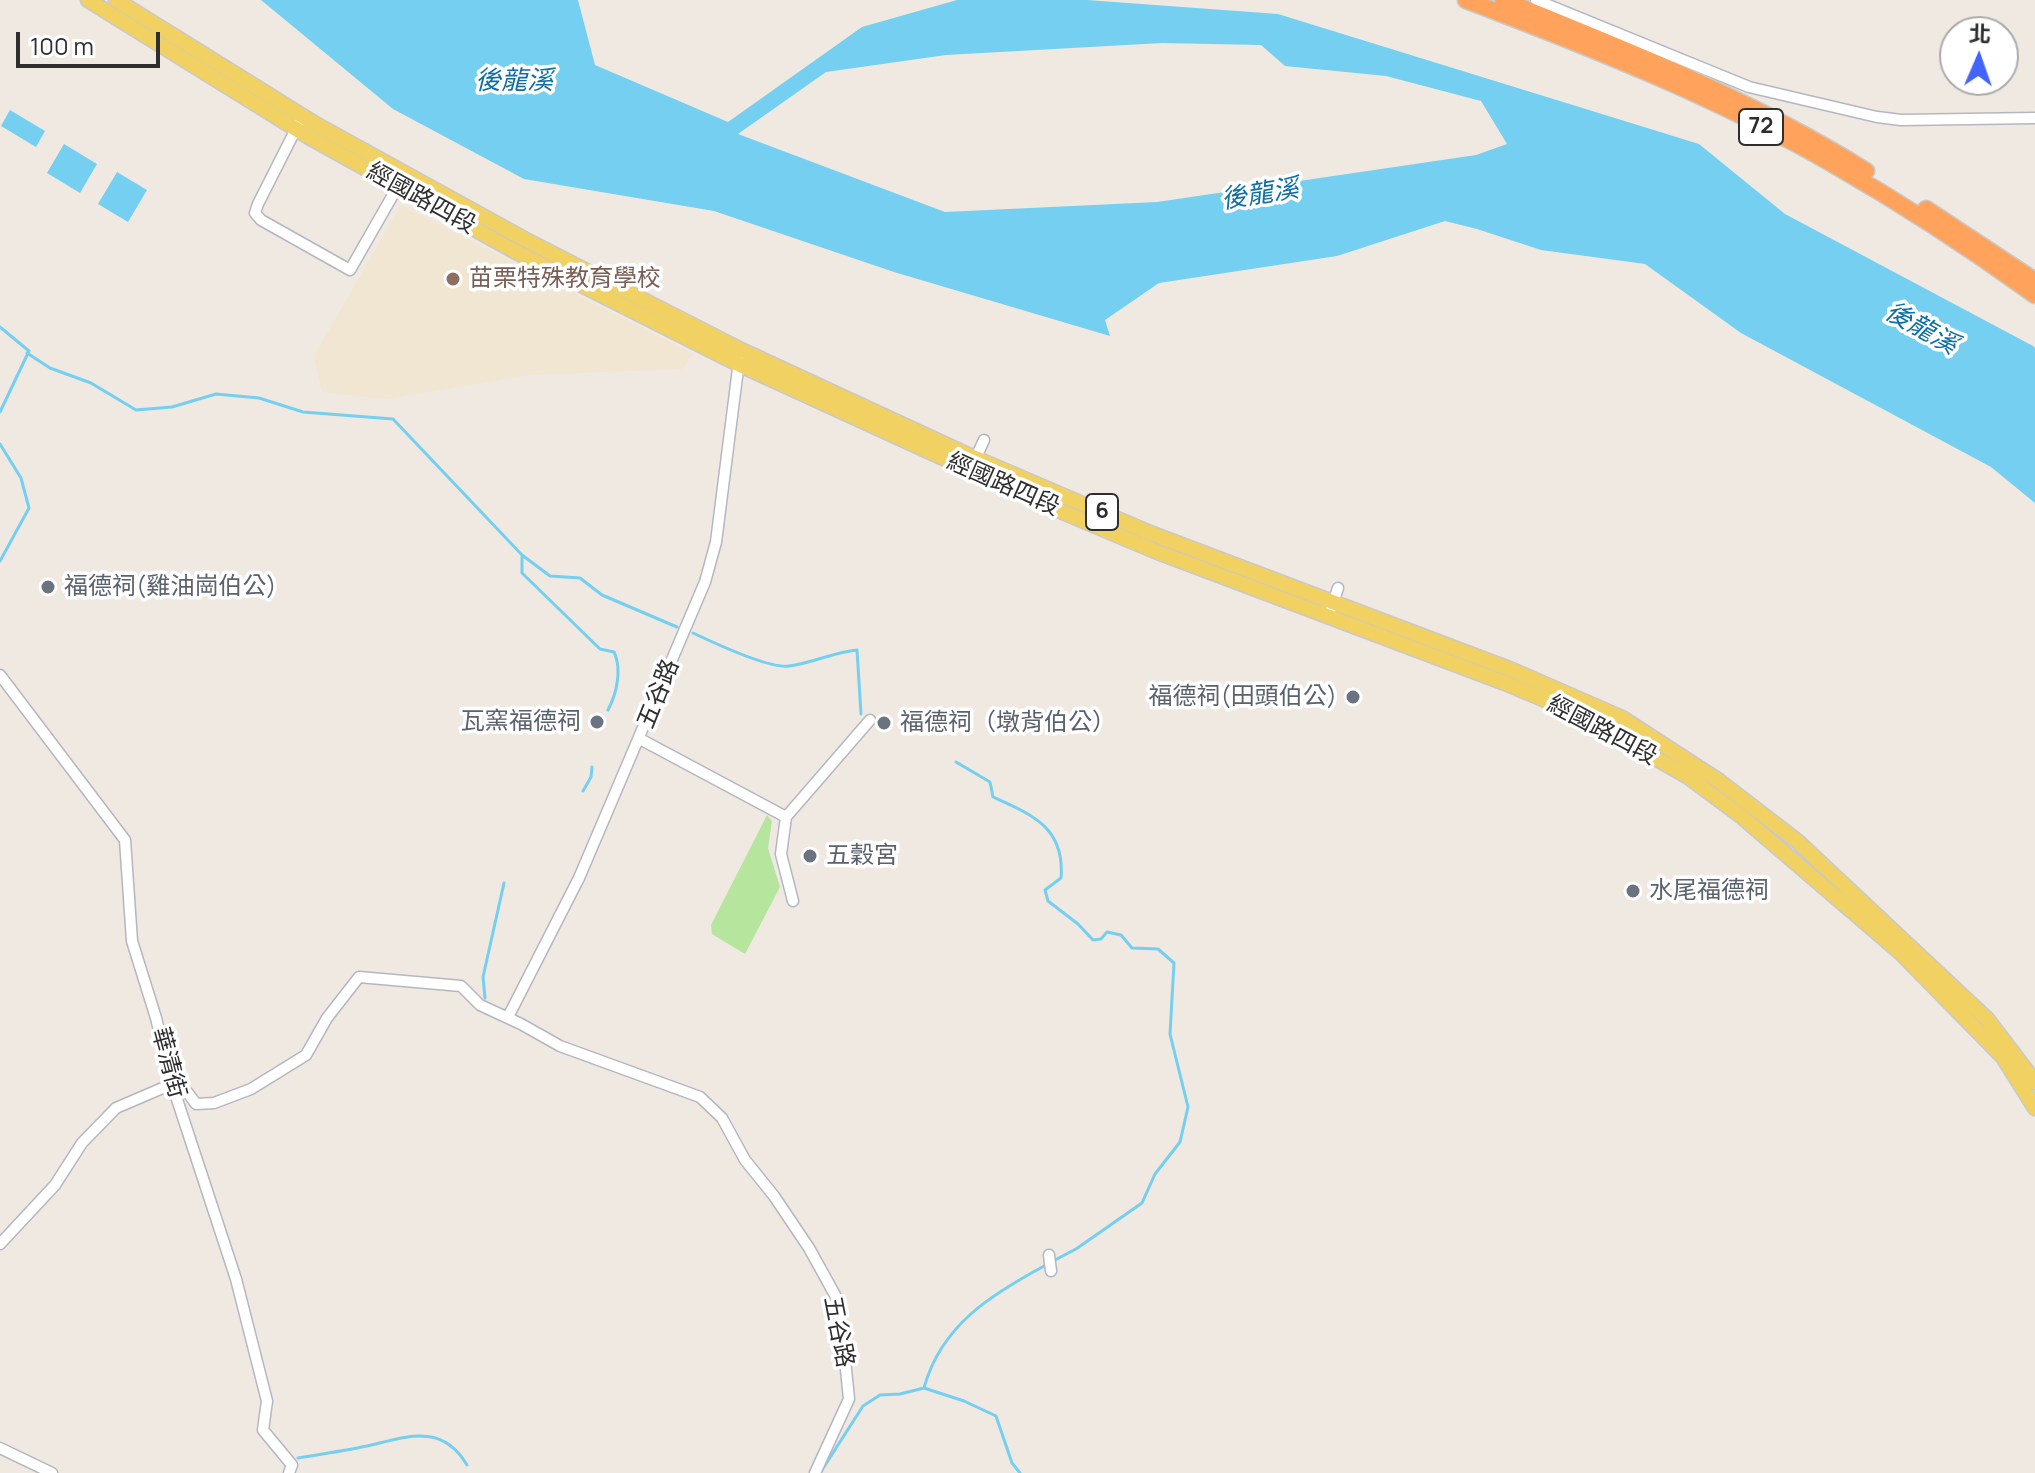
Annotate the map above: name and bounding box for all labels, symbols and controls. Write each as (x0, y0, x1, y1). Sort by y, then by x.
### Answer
scale bar (20, 16, 164, 66)
north arrow (1939, 16, 2019, 96)
text: 北 (1968, 19, 1991, 49)
text: 100 m (30, 29, 94, 62)
water label: 後龍溪 (475, 66, 553, 98)
road number: 72 (1739, 109, 1783, 145)
street label: 經國路四段 (362, 157, 480, 241)
water label: 後龍溪 (1219, 173, 1301, 217)
place label: 苗栗特殊教育學校 (469, 265, 661, 293)
marker: 苗栗特殊教育學校 (444, 270, 462, 288)
water label: 後龍溪 (1879, 296, 1963, 362)
street label: 經國路四段 (942, 447, 1064, 523)
road number: 6 (1086, 494, 1118, 530)
place label: 福德祠(雞油崗伯公) (64, 573, 276, 601)
marker: 福德祠(雞油崗伯公) (39, 578, 57, 596)
street label: 五谷路 (632, 655, 686, 733)
place label: 福德祠(田頭伯公) (1149, 683, 1337, 711)
marker: 福德祠(田頭伯公) (1344, 688, 1362, 706)
street label: 經國路四段 (1542, 690, 1662, 772)
place label: 瓦窯福德祠 (461, 708, 581, 736)
place label: 福德祠（墩背伯公） (900, 709, 1116, 737)
marker: 瓦窯福德祠 (588, 713, 606, 731)
marker: 福德祠（墩背伯公） (875, 714, 893, 732)
place label: 五穀宮 (826, 842, 898, 870)
marker: 五穀宮 (801, 847, 819, 865)
place label: 水尾福德祠 (1649, 877, 1769, 905)
marker: 水尾福德祠 (1624, 882, 1642, 900)
street label: 華清街 (145, 1024, 191, 1102)
street label: 五谷路 (817, 1294, 859, 1370)

